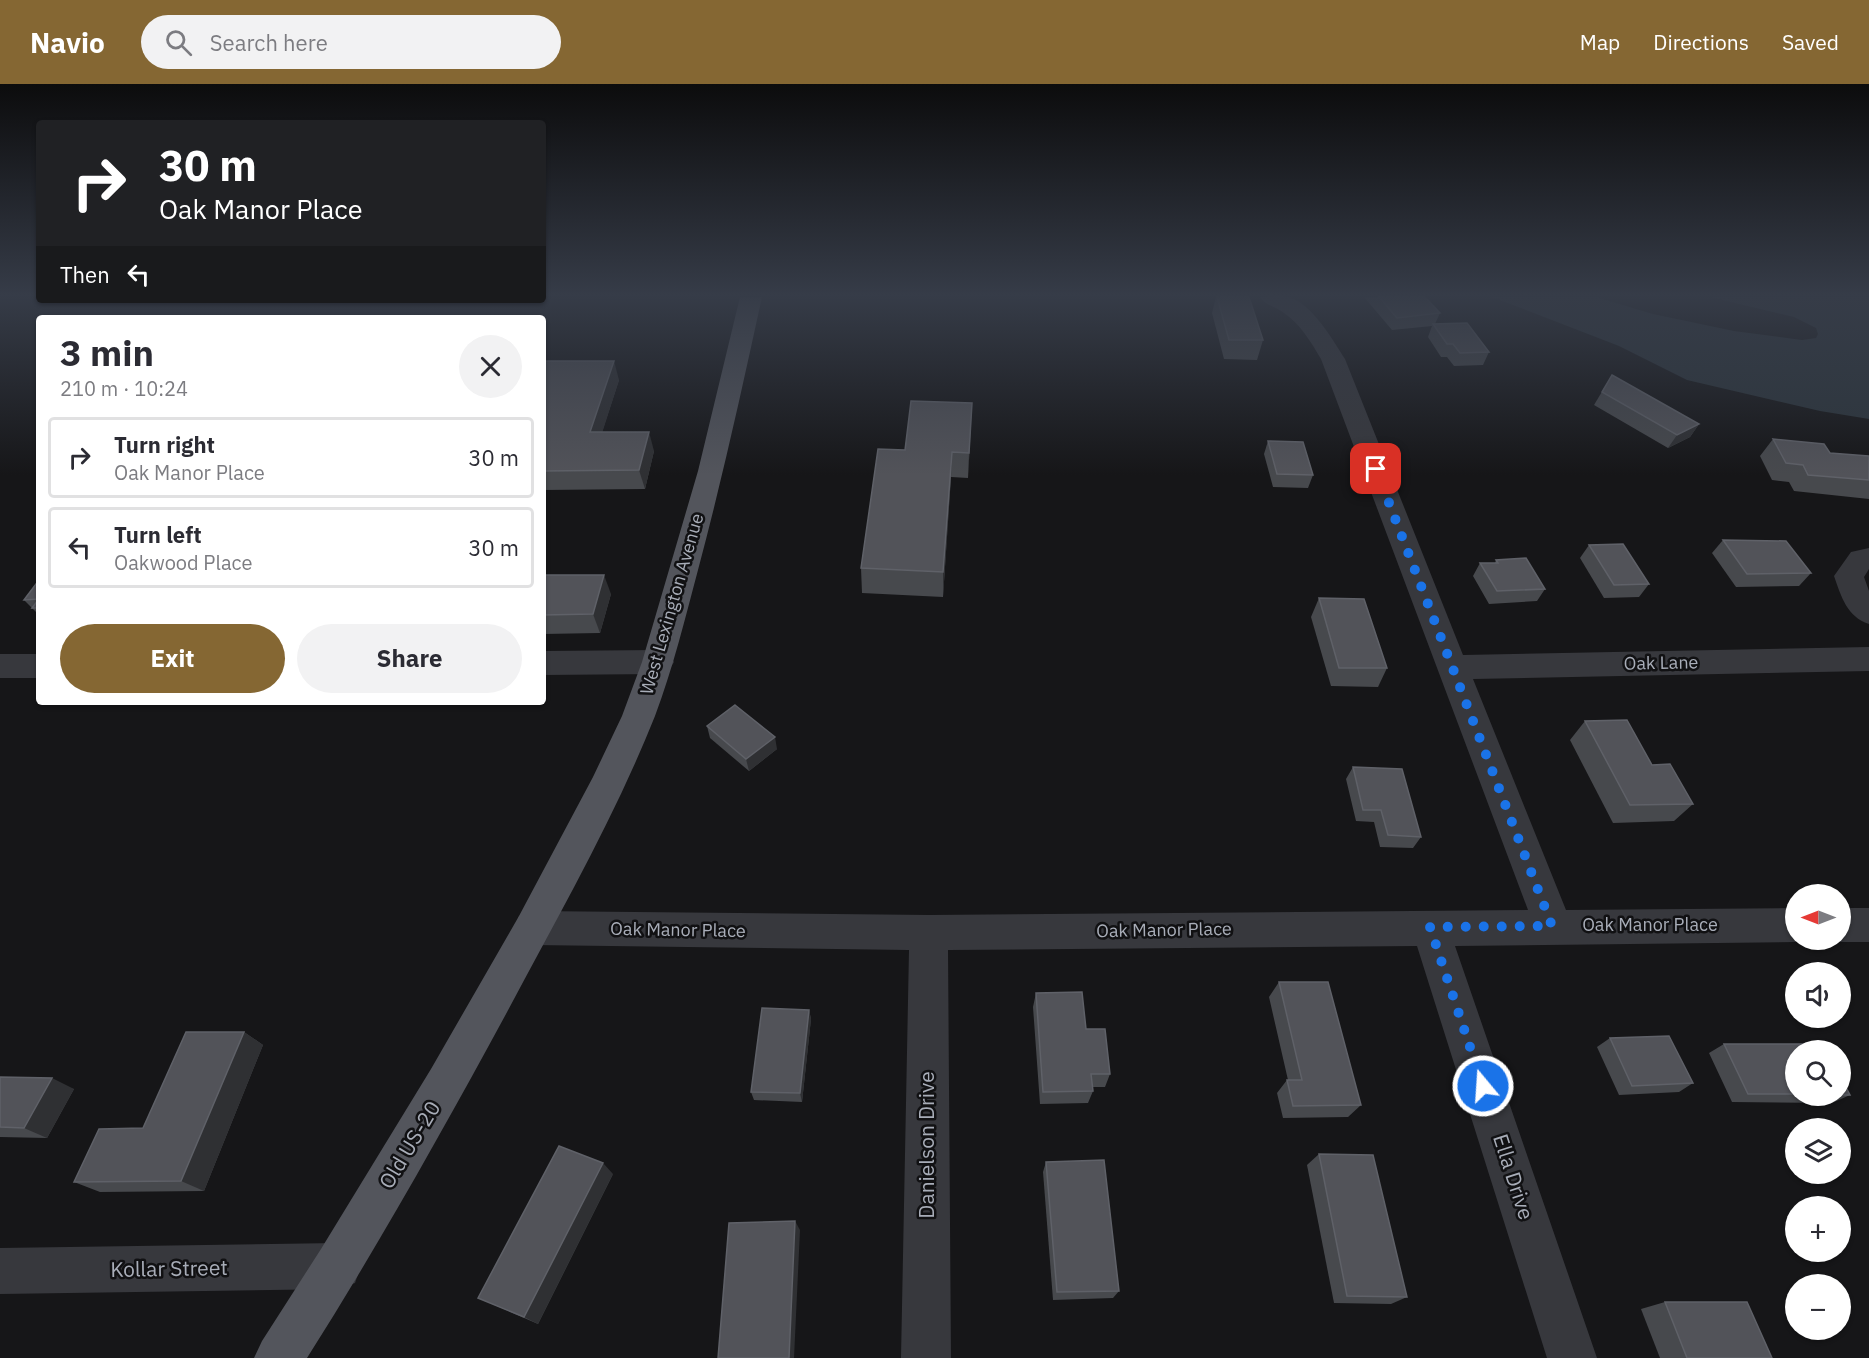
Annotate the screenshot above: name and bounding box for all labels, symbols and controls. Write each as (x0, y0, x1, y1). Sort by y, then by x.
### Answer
search box (141, 15, 561, 69)
text: Navio (30, 24, 105, 61)
icon: search (162, 26, 195, 59)
text: Search here (210, 28, 328, 57)
text: Map (1580, 28, 1620, 56)
text: Directions (1653, 28, 1749, 56)
text: Saved (1782, 28, 1839, 56)
text: 30 m (159, 138, 257, 193)
icon: right (60, 144, 138, 222)
text: Oak Manor Place (159, 191, 363, 226)
icon: left (122, 258, 155, 291)
text: Then (60, 260, 110, 289)
text: 3 min (60, 329, 154, 376)
button: close (459, 335, 522, 398)
text: 210 m · 10:24 (60, 375, 188, 402)
text: Turn right (114, 430, 215, 459)
icon: right (63, 441, 96, 474)
text: 30 m (468, 443, 519, 472)
pin (1350, 443, 1401, 494)
icon: arrive (1359, 452, 1392, 485)
text: Oak Manor Place (114, 459, 265, 486)
street label: West Lexington Avenue (635, 510, 708, 697)
text: Turn left (114, 520, 202, 549)
icon: left (63, 531, 96, 564)
text: 30 m (468, 533, 519, 562)
text: Oakwood Place (114, 549, 253, 576)
button: Exit (60, 624, 285, 693)
button: Share (297, 624, 522, 693)
street label: Oak Lane (1623, 650, 1699, 675)
north arrow (1785, 884, 1851, 950)
map controls (1785, 884, 1851, 1340)
street label: Oak Manor Place (1582, 913, 1718, 936)
street label: Oak Manor Place (610, 917, 746, 942)
street label: Oak Manor Place (1096, 917, 1232, 942)
button: sound (1785, 962, 1851, 1028)
button: search (1785, 1040, 1851, 1106)
position arrow (1451, 1054, 1515, 1118)
street label: Danielson Drive (912, 1071, 940, 1219)
street label: Old US-20 (372, 1095, 446, 1194)
button: layers (1785, 1118, 1851, 1184)
street label: Ella Drive (1487, 1130, 1541, 1223)
button: + (1785, 1196, 1851, 1262)
street label: Kollar Street (110, 1253, 228, 1283)
button: − (1785, 1274, 1851, 1340)

